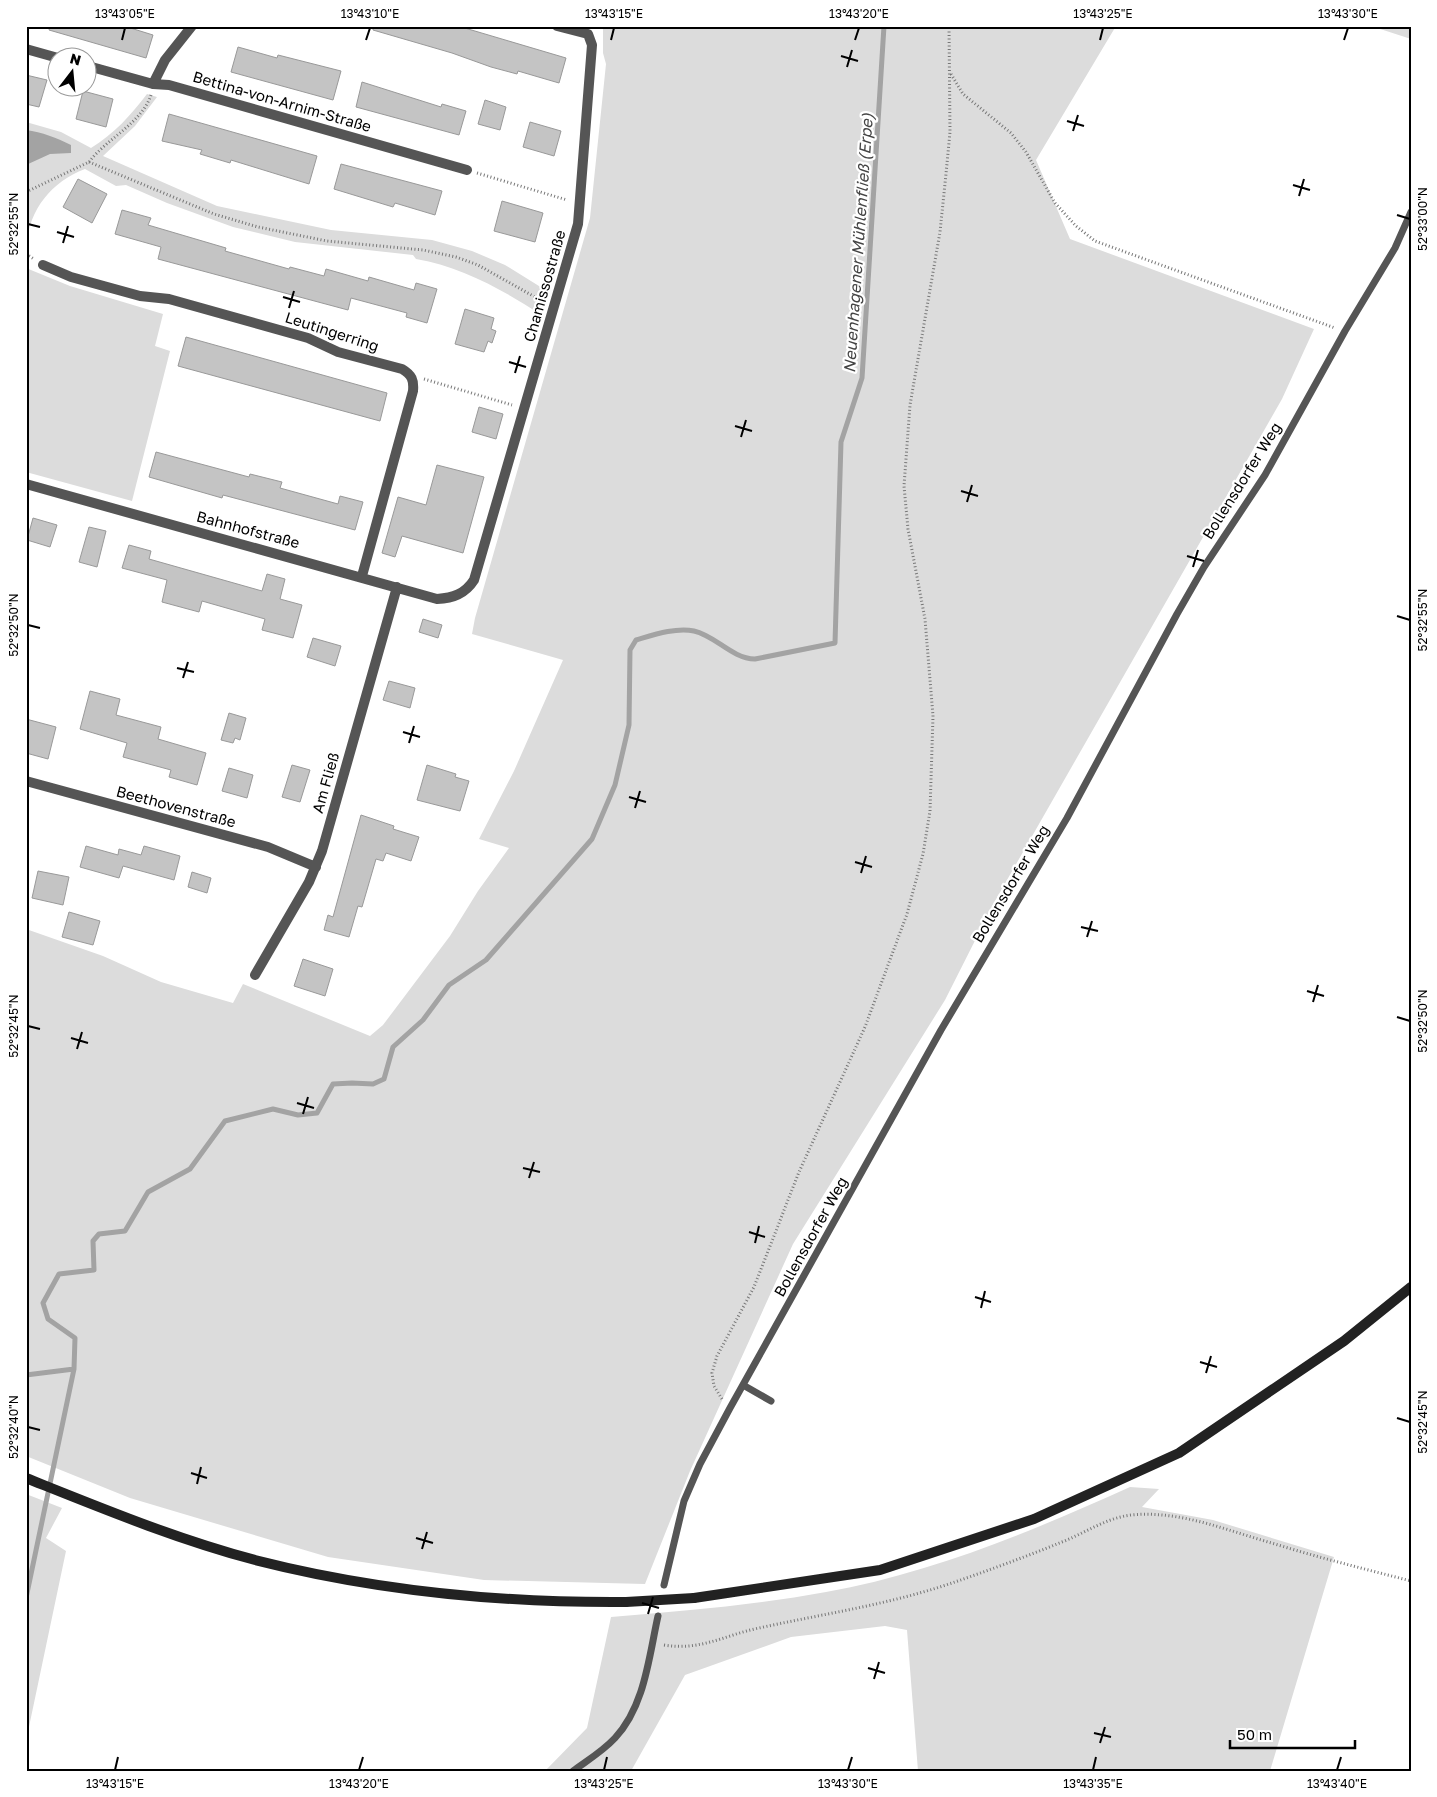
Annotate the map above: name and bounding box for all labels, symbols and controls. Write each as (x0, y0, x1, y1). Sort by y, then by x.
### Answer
text: 13°43'05"E (95, 6, 155, 21)
text: 13°43'10"E (341, 6, 399, 21)
text: 13°43'15"E (585, 6, 643, 21)
text: 13°43'20"E (829, 6, 889, 21)
text: 13°43'25"E (1073, 6, 1133, 21)
text: 13°43'30"E (1318, 6, 1378, 21)
north arrow (48, 48, 98, 98)
text: N (68, 49, 83, 69)
street label: Bettina-von-Arnim-Straße (191, 67, 374, 135)
water label: Neuenhagener Mühlenfließ (Erpe) (839, 112, 877, 373)
text: 52°33'00"N (1415, 187, 1430, 251)
text: 52°32'55"N (6, 193, 21, 255)
street label: Chamissostraße (519, 227, 569, 344)
street label: Leutingerring (283, 307, 381, 355)
street label: Bollensdorfer Weg (1198, 419, 1284, 542)
street label: Bahnhofstraße (195, 507, 302, 552)
text: 52°32'55"N (1415, 589, 1430, 651)
text: 52°32'50"N (6, 593, 21, 657)
street label: Am Fließ (308, 750, 342, 815)
street label: Beethovenstraße (115, 781, 238, 831)
street label: Bollensdorfer Weg (968, 821, 1052, 946)
text: 52°32'50"N (1415, 989, 1430, 1053)
text: 52°32'45"N (6, 994, 21, 1058)
street label: Bollensdorfer Weg (770, 1174, 851, 1300)
text: 52°32'45"N (1415, 1390, 1430, 1454)
text: 52°32'40"N (6, 1395, 21, 1459)
scale bar (1230, 1717, 1354, 1749)
text: 50 m (1237, 1725, 1272, 1743)
text: 13°43'15"E (86, 1776, 144, 1791)
text: 13°43'20"E (329, 1776, 389, 1791)
text: 13°43'25"E (574, 1776, 634, 1791)
text: 13°43'30"E (818, 1776, 878, 1791)
text: 13°43'35"E (1063, 1776, 1123, 1791)
text: 13°43'40"E (1307, 1776, 1367, 1791)

